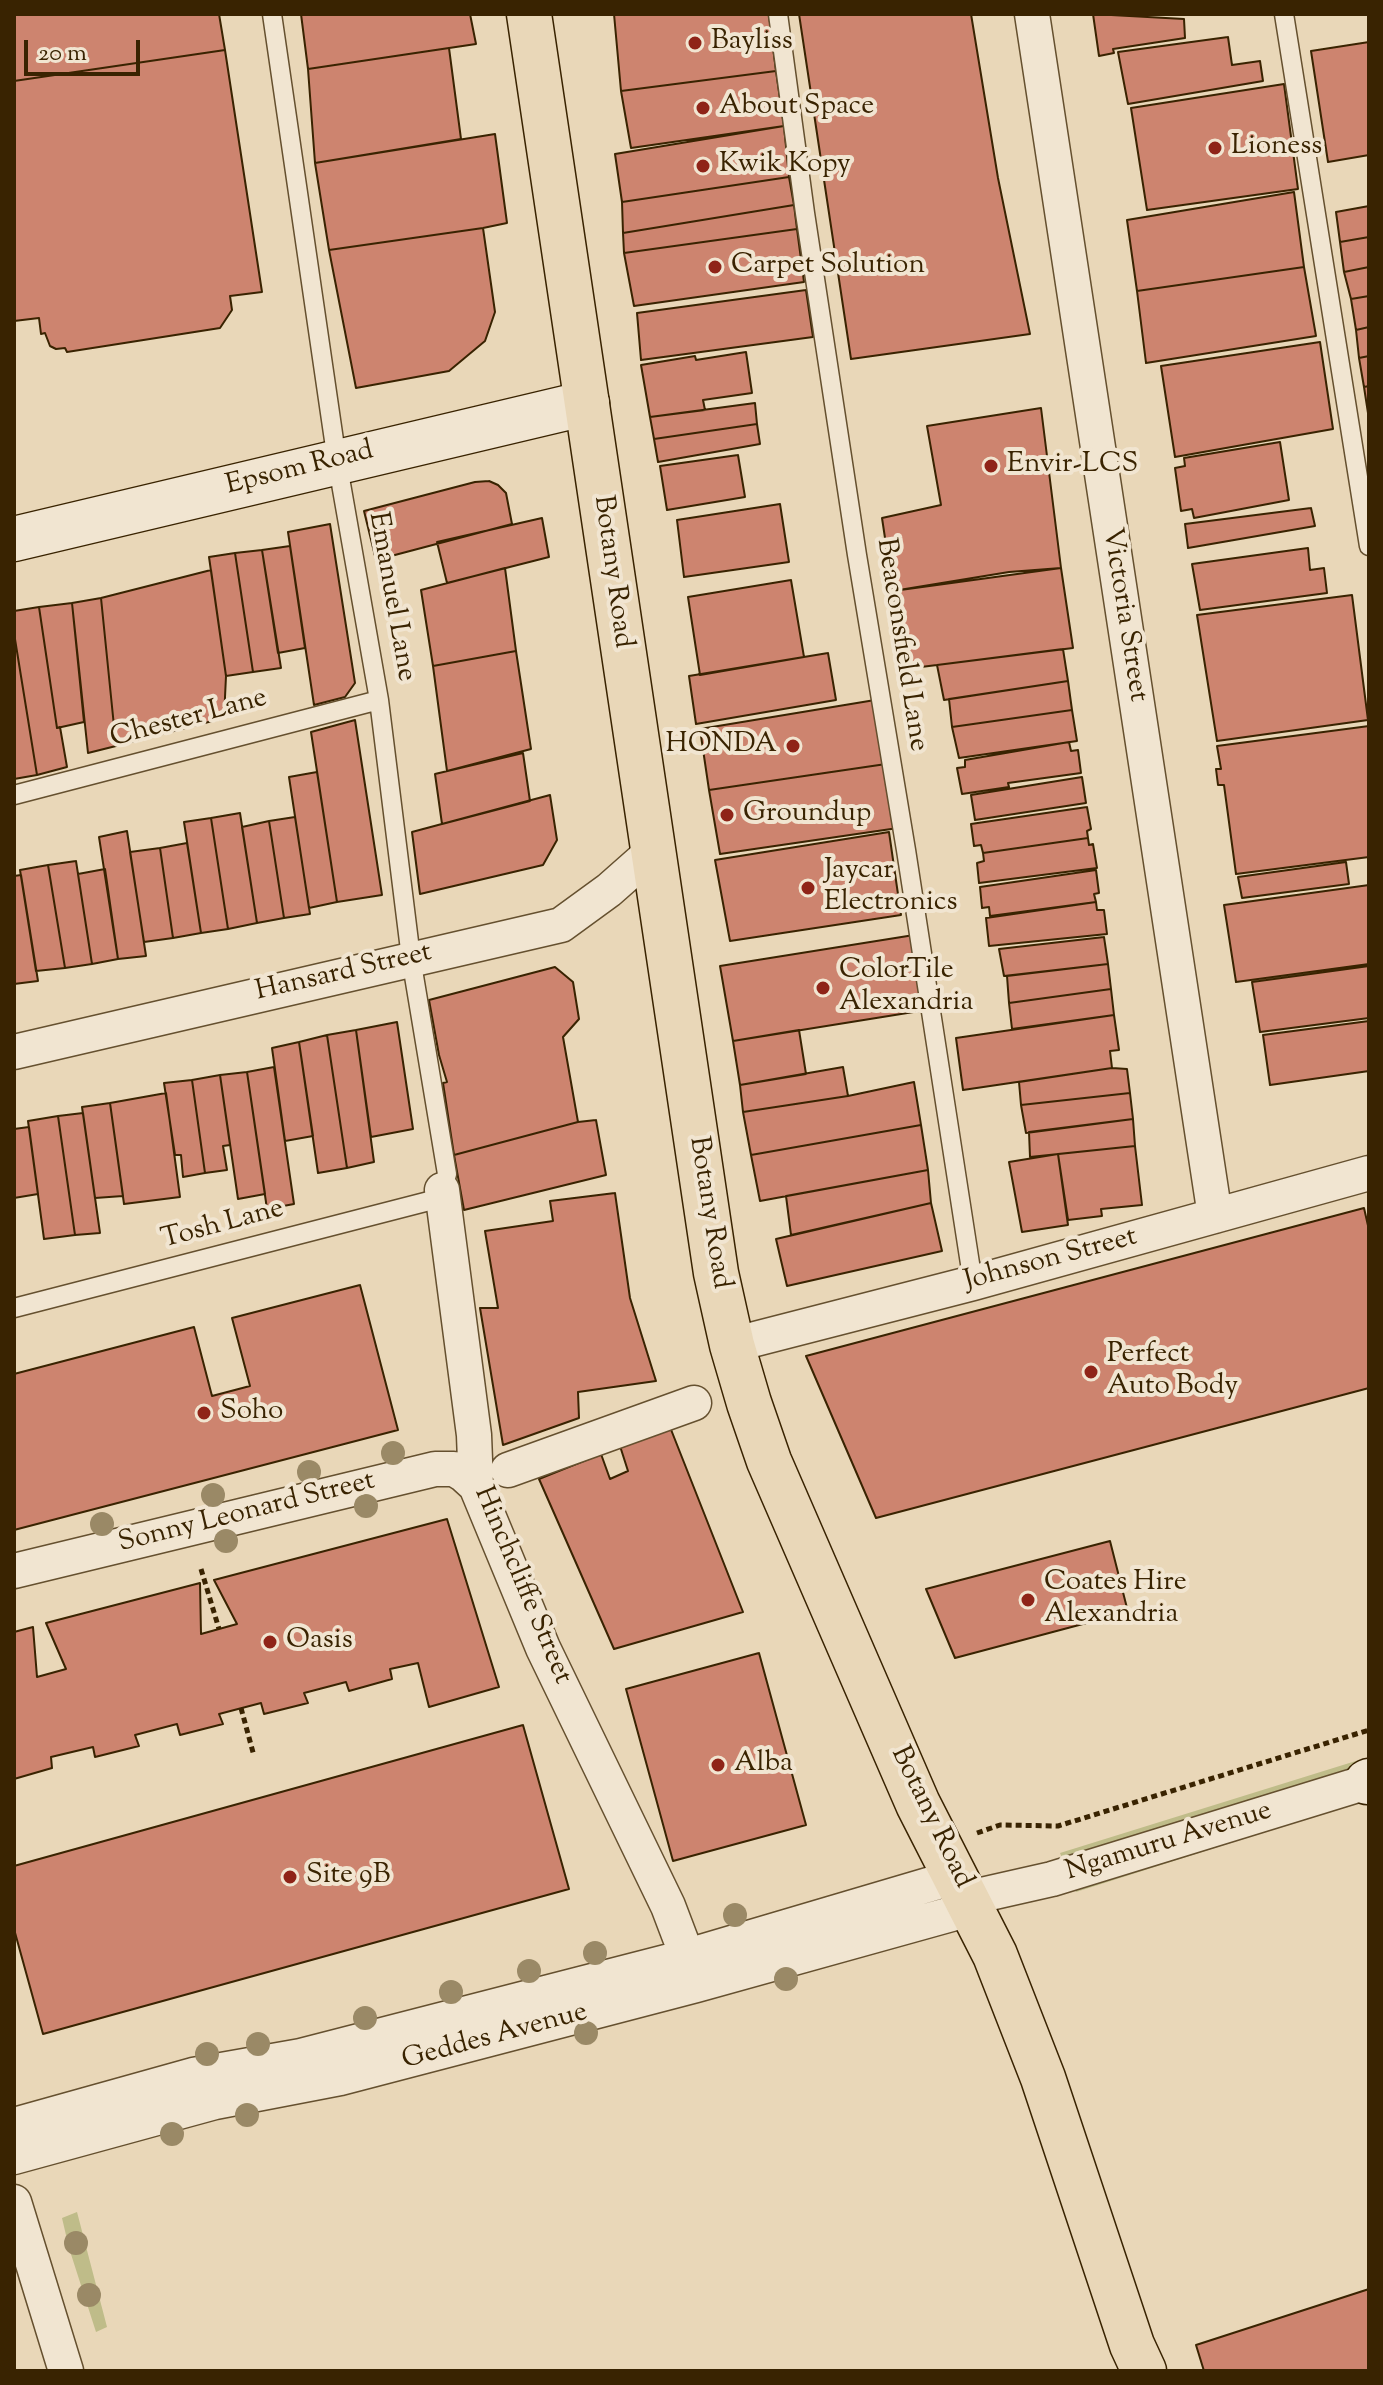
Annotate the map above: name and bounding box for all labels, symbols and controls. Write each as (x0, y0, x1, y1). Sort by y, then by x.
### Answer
scale bar (28, 24, 144, 74)
place label: Bayliss (711, 26, 793, 60)
marker: Bayliss (686, 34, 704, 52)
text: 20 m (38, 37, 87, 71)
place label: About Space (719, 91, 874, 125)
marker: About Space (694, 99, 712, 117)
place label: Lioness (1231, 131, 1322, 165)
marker: Lioness (1206, 139, 1224, 157)
place label: Kwik Kopy (719, 149, 851, 183)
marker: Kwik Kopy (694, 157, 712, 175)
place label: Carpet Solution (731, 250, 925, 284)
marker: Carpet Solution (706, 258, 724, 276)
street label: Epsom Road (223, 435, 377, 505)
place label: Envir-LCS (1007, 449, 1138, 483)
marker: Envir-LCS (982, 457, 1000, 475)
street label: Botany Road (584, 493, 638, 651)
street label: Emanuel Lane (359, 510, 421, 684)
street label: Victoria Street (1093, 526, 1153, 704)
street label: Beaconsfield Lane (867, 536, 933, 754)
street label: Chester Lane (107, 683, 271, 757)
place label: HONDA (666, 729, 777, 763)
marker: HONDA (784, 737, 802, 755)
place label: Groundup (743, 798, 871, 832)
marker: Groundup (718, 806, 736, 824)
place label: Jaycar Electronics (824, 855, 957, 921)
marker: Jaycar Electronics (799, 879, 817, 897)
street label: Hansard Street (253, 937, 435, 1011)
place label: ColorTile Alexandria (839, 955, 973, 1021)
marker: ColorTile Alexandria (814, 979, 832, 997)
street label: Botany Road (679, 1134, 737, 1292)
street label: Tosh Lane (158, 1194, 288, 1258)
street label: Johnson Street (961, 1222, 1141, 1300)
place label: Perfect Auto Body (1107, 1339, 1238, 1405)
marker: Perfect Auto Body (1082, 1363, 1100, 1381)
place label: Soho (220, 1396, 283, 1430)
marker: Soho (195, 1404, 213, 1422)
street label: Sonny Leonard Street (115, 1466, 379, 1562)
street label: Hinchcliffe Street (464, 1482, 578, 1690)
place label: Coates Hire Alexandria (1044, 1567, 1187, 1633)
marker: Coates Hire Alexandria (1019, 1591, 1037, 1609)
place label: Oasis (286, 1625, 353, 1659)
marker: Oasis (261, 1633, 279, 1651)
street label: Botany Road (881, 1741, 979, 1895)
place label: Alba (734, 1748, 793, 1782)
marker: Alba (709, 1756, 727, 1774)
street label: Ngamuru Avenue (1062, 1796, 1276, 1890)
place label: Site 9B (306, 1860, 390, 1894)
marker: Site 9B (281, 1868, 299, 1886)
street label: Geddes Avenue (399, 1997, 591, 2079)

